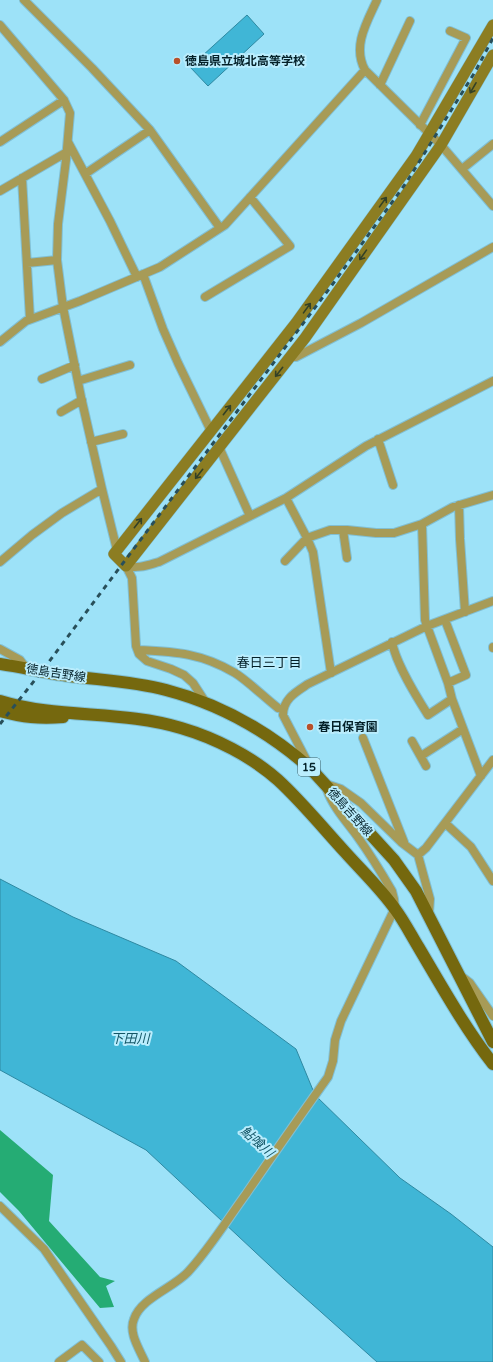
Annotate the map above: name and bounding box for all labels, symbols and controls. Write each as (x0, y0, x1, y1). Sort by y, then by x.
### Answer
place label: 徳島県立城北高等学校 (185, 54, 305, 68)
marker: 徳島県立城北高等学校 (172, 56, 182, 66)
one-way arrow (469, 82, 477, 94)
one-way arrow (379, 197, 387, 208)
one-way arrow (359, 249, 367, 260)
one-way arrow (303, 302, 311, 313)
one-way arrow (274, 366, 283, 377)
one-way arrow (223, 405, 232, 416)
one-way arrow (194, 468, 203, 479)
one-way arrow (134, 518, 142, 529)
district label: 春日三丁目 (236, 655, 302, 671)
street label: 徳島吉野線 (25, 661, 87, 685)
place label: 春日保育園 (318, 720, 378, 734)
marker: 春日保育園 (305, 722, 315, 732)
road number: 15 (298, 758, 320, 776)
street label: 徳島吉野線 (325, 785, 375, 839)
water label: 下田川 (110, 1031, 151, 1047)
water label: 鮎喰川 (237, 1123, 278, 1162)

